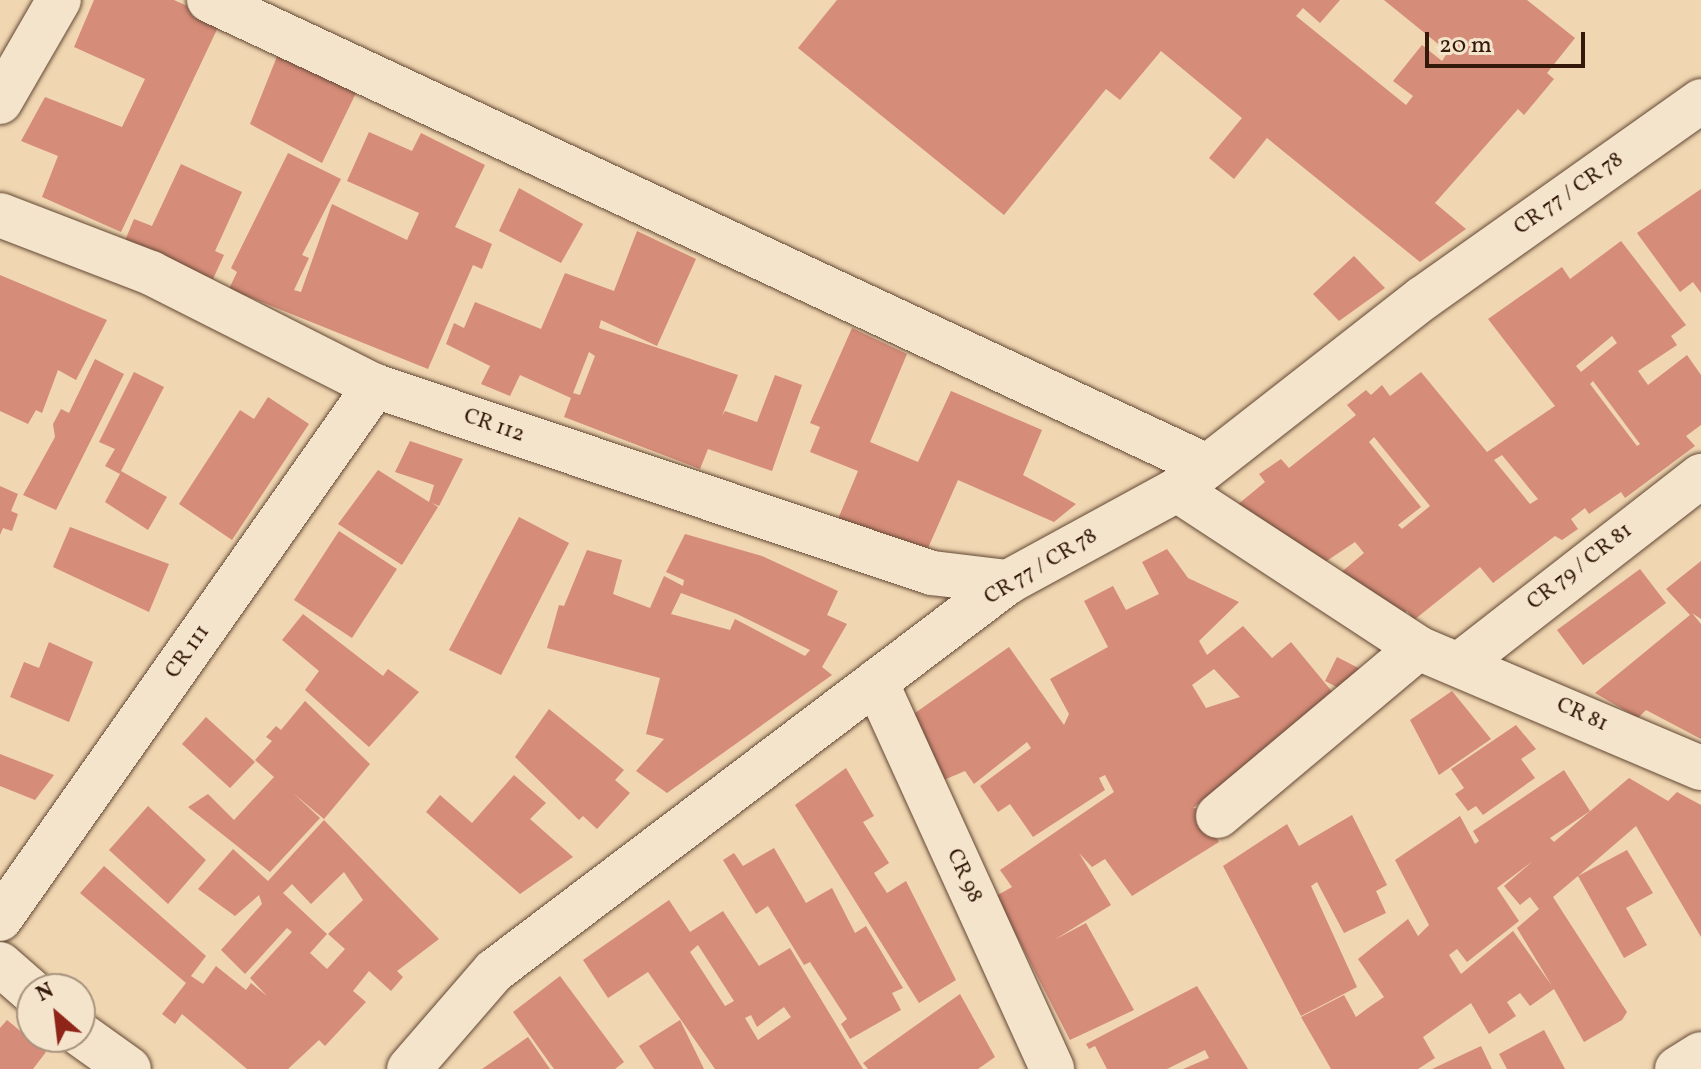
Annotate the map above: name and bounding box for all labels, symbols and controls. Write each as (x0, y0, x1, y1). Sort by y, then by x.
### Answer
scale bar (1429, 16, 1589, 66)
text: 20 m (1439, 29, 1492, 63)
street label: CR 77 / CR 78 (1509, 147, 1629, 241)
street label: CR 112 (460, 403, 528, 449)
street label: CR 79 / CR 81 (1522, 518, 1638, 616)
street label: CR 77 / CR 78 (980, 523, 1102, 611)
street label: CR 111 (160, 620, 216, 684)
street label: CR 81 (1552, 692, 1612, 738)
street label: CR 98 (940, 845, 988, 907)
north arrow (16, 973, 96, 1053)
text: N (31, 976, 60, 1011)

